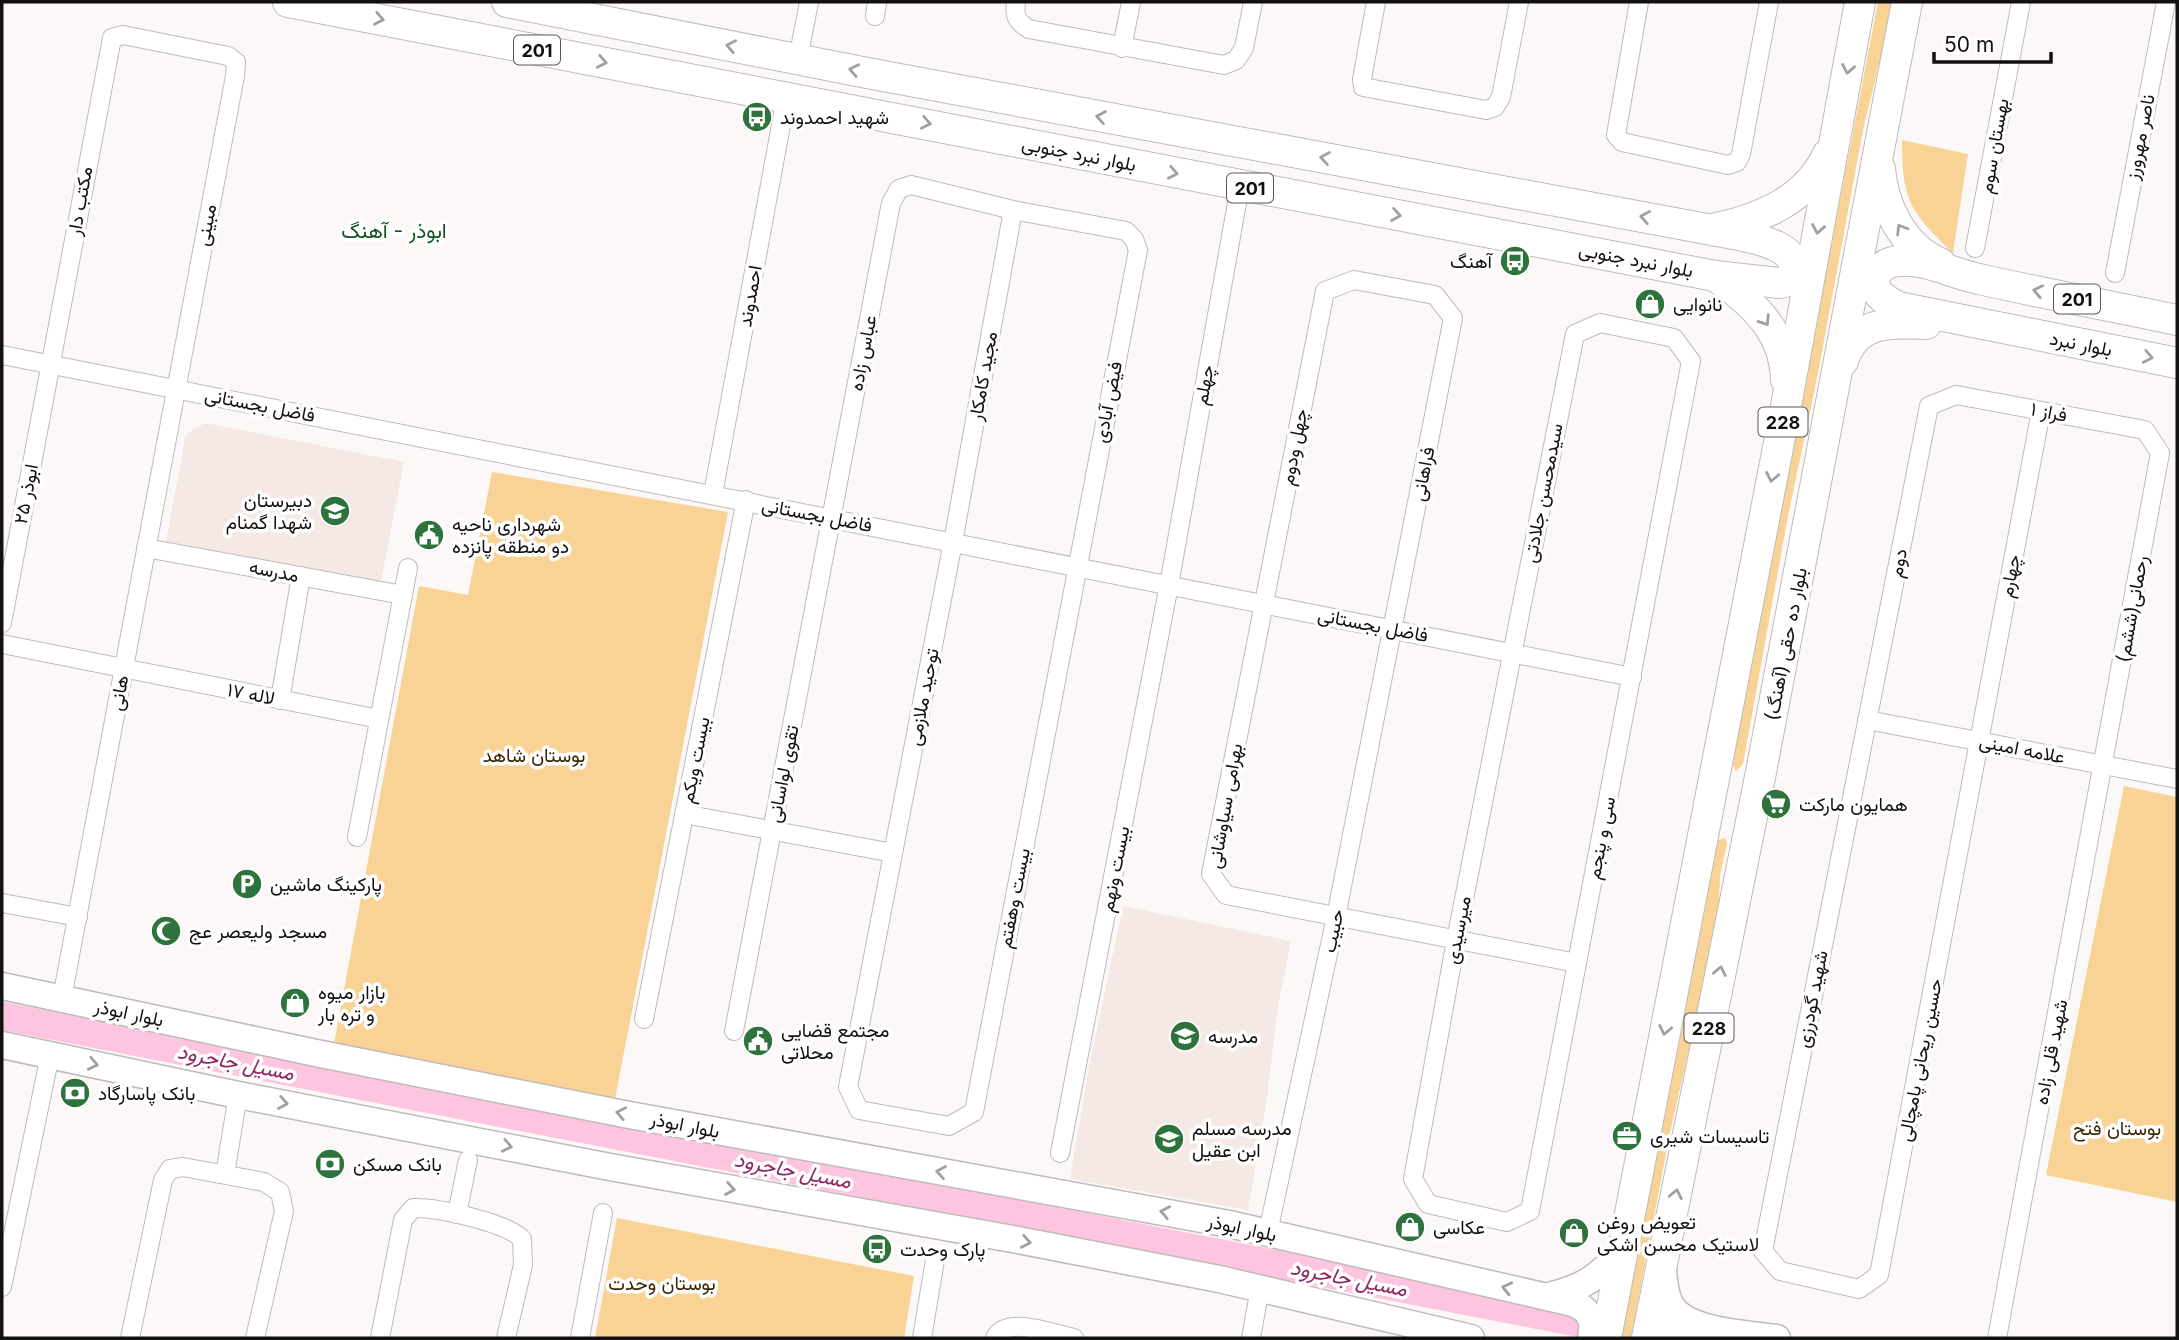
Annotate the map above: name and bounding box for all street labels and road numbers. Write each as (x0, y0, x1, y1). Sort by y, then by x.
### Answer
road number: 201 (514, 36, 560, 64)
street label: ناصر مهرورز (2120, 92, 2160, 183)
street label: بهستان سوم (1974, 97, 2015, 196)
street label: بلوار نبرد جنوبی (1020, 132, 1138, 176)
street label: مکتب دار (62, 165, 97, 238)
road number: 201 (1227, 174, 1273, 202)
street label: مبینی (191, 202, 221, 248)
street label: بلوار نبرد جنوبی (1577, 238, 1695, 282)
street label: احمدوند (733, 263, 767, 329)
road number: 201 (2054, 284, 2100, 314)
street label: عباس زاده (844, 313, 882, 393)
street label: بلوار نبرد (2048, 327, 2114, 361)
street label: مجید کامکار (964, 330, 1002, 423)
street label: فیض آبادی (1089, 359, 1127, 445)
street label: چهلم (1189, 363, 1221, 407)
street label: فاضل بجستانی (203, 383, 317, 427)
street label: فراز ۱ (2029, 397, 2069, 427)
street label: چهل ودوم (1275, 407, 1315, 488)
road number: 228 (1758, 408, 1808, 436)
street label: سیدمحسن جلادتی (1518, 421, 1568, 565)
street label: فراهانی (1406, 445, 1440, 503)
street label: ابوذر ۲۵ (9, 462, 43, 526)
street label: فاضل بجستانی (760, 493, 874, 537)
street label: دوم (1884, 547, 1913, 580)
street label: چهارم (1995, 552, 2027, 600)
street label: رحمانی(ششم) (2111, 554, 2154, 664)
street label: مدرسه (247, 555, 301, 587)
street label: بلوار ده حقی (آهنگ) (1760, 566, 1812, 722)
street label: فاضل بجستانی (1316, 603, 1430, 647)
street label: توحید ملازمی (902, 646, 944, 748)
street label: هانی (105, 673, 133, 713)
street label: لاله ۱۷ (225, 678, 277, 710)
street label: بیست ویکم (675, 715, 716, 805)
street label: تقوی لواسانی (762, 723, 804, 825)
street label: علامه امینی (1977, 729, 2067, 769)
street label: بهرامی سیاوشانی (1203, 742, 1247, 870)
street label: سی و پنجم (1582, 795, 1622, 882)
street label: بیست ونهم (1095, 824, 1136, 914)
street label: بیست وهفتم (993, 846, 1036, 950)
street label: میرسیدی (1440, 894, 1476, 966)
street label: حبیب (1317, 907, 1349, 955)
street label: شهید گودرزی (1791, 948, 1833, 1050)
street label: حسین ریحانی پامچالی (1893, 977, 1949, 1144)
street label: بلوار ابوذر (91, 994, 166, 1032)
street label: شهید قلی زاده (2030, 997, 2072, 1107)
road number: 228 (1684, 1014, 1734, 1042)
street label: بلوار ابوذر (647, 1107, 722, 1143)
street label: بلوار ابوذر (1204, 1209, 1279, 1247)

